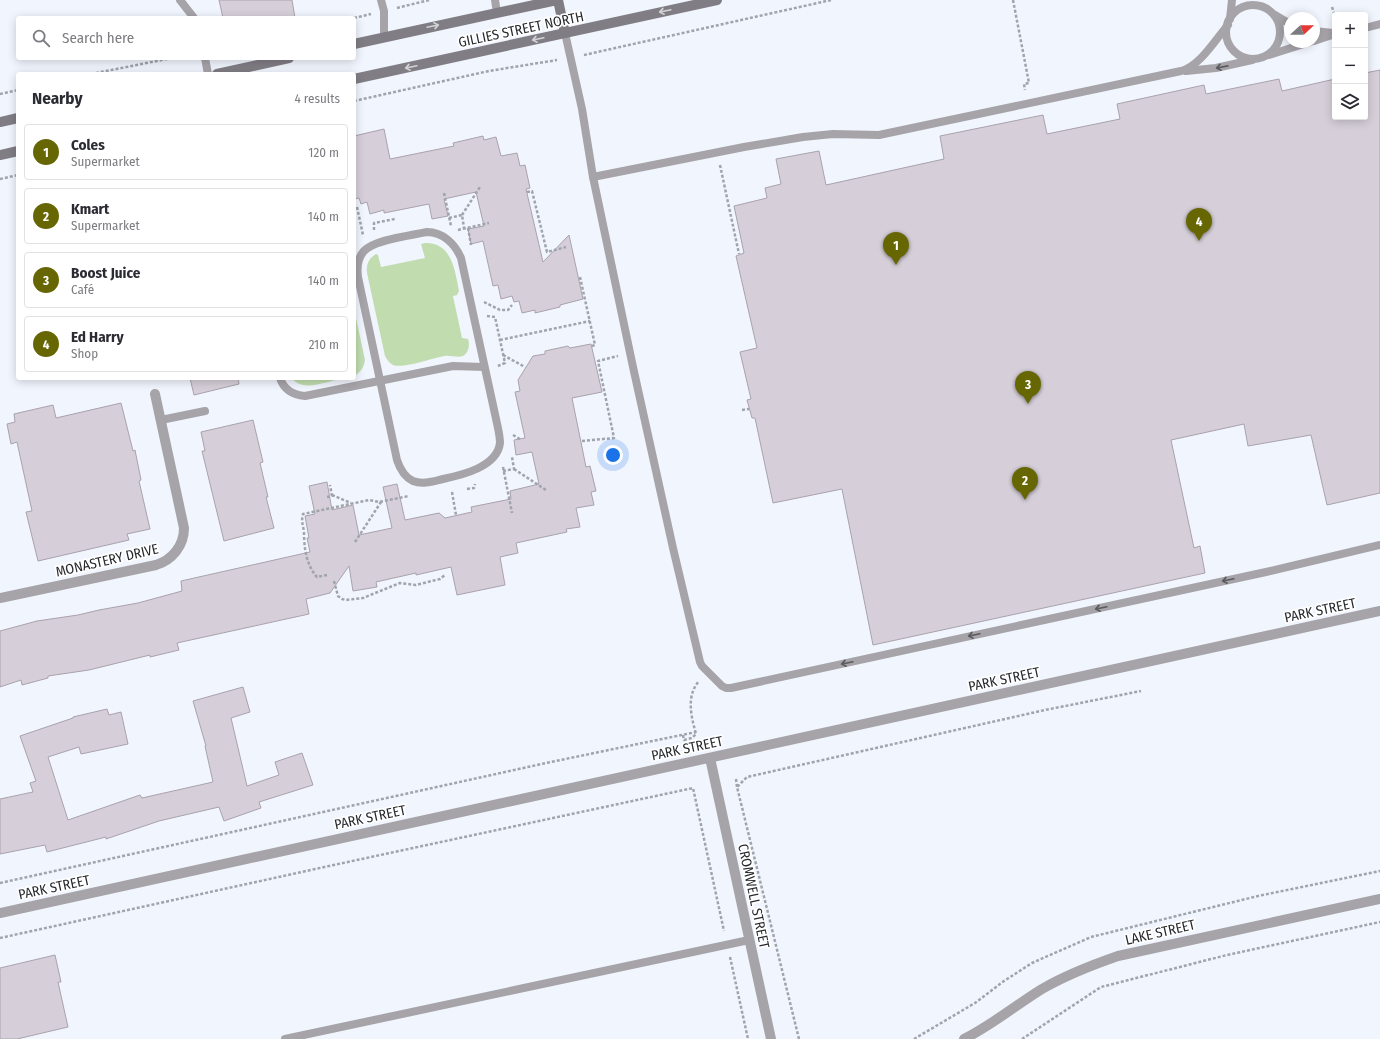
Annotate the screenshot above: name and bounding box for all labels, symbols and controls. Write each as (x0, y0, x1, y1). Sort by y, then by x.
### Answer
street label: GILLIES STREET NORTH (457, 8, 585, 51)
one-way arrow (659, 8, 672, 16)
north arrow (1284, 12, 1320, 48)
map controls (1332, 12, 1368, 120)
button: + (1332, 12, 1368, 48)
search box (16, 16, 356, 60)
one-way arrow (426, 22, 439, 30)
icon: search (30, 27, 52, 49)
text: Search here (62, 29, 134, 47)
one-way arrow (532, 36, 545, 44)
button: − (1332, 48, 1368, 84)
one-way arrow (405, 63, 418, 71)
one-way arrow (1216, 63, 1229, 71)
button: layers (1332, 84, 1368, 120)
text: Nearby (32, 88, 83, 109)
text: 4 results (294, 91, 340, 106)
text: Coles (71, 136, 105, 154)
text: 1 (43, 145, 49, 160)
text: 120 m (308, 145, 339, 160)
text: Supermarket (71, 154, 140, 169)
text: Kmart (71, 200, 109, 218)
pin: 4 (1186, 208, 1212, 241)
text: 2 (43, 209, 49, 224)
text: 140 m (308, 209, 339, 224)
text: Supermarket (71, 218, 140, 233)
pin: 1 (883, 232, 909, 265)
text: Boost Juice (71, 264, 140, 282)
text: 3 (43, 273, 49, 288)
text: 140 m (308, 273, 339, 288)
text: Café (71, 282, 94, 297)
text: Ed Harry (71, 328, 124, 346)
text: 4 (43, 337, 49, 352)
text: 210 m (309, 337, 339, 352)
text: Shop (71, 346, 98, 361)
pin: 3 (1015, 371, 1041, 404)
your location (603, 445, 623, 465)
pin: 2 (1012, 467, 1038, 500)
street label: MONASTERY DRIVE (54, 540, 161, 581)
one-way arrow (1222, 576, 1235, 584)
street label: PARK STREET (1283, 595, 1358, 626)
one-way arrow (1095, 604, 1108, 612)
one-way arrow (968, 632, 981, 640)
one-way arrow (841, 660, 854, 668)
street label: PARK STREET (967, 664, 1042, 695)
street label: PARK STREET (650, 733, 725, 764)
street label: PARK STREET (333, 802, 408, 833)
street label: CROMWELL STREET (734, 842, 773, 950)
street label: PARK STREET (17, 872, 92, 903)
street label: LAKE STREET (1124, 916, 1197, 949)

